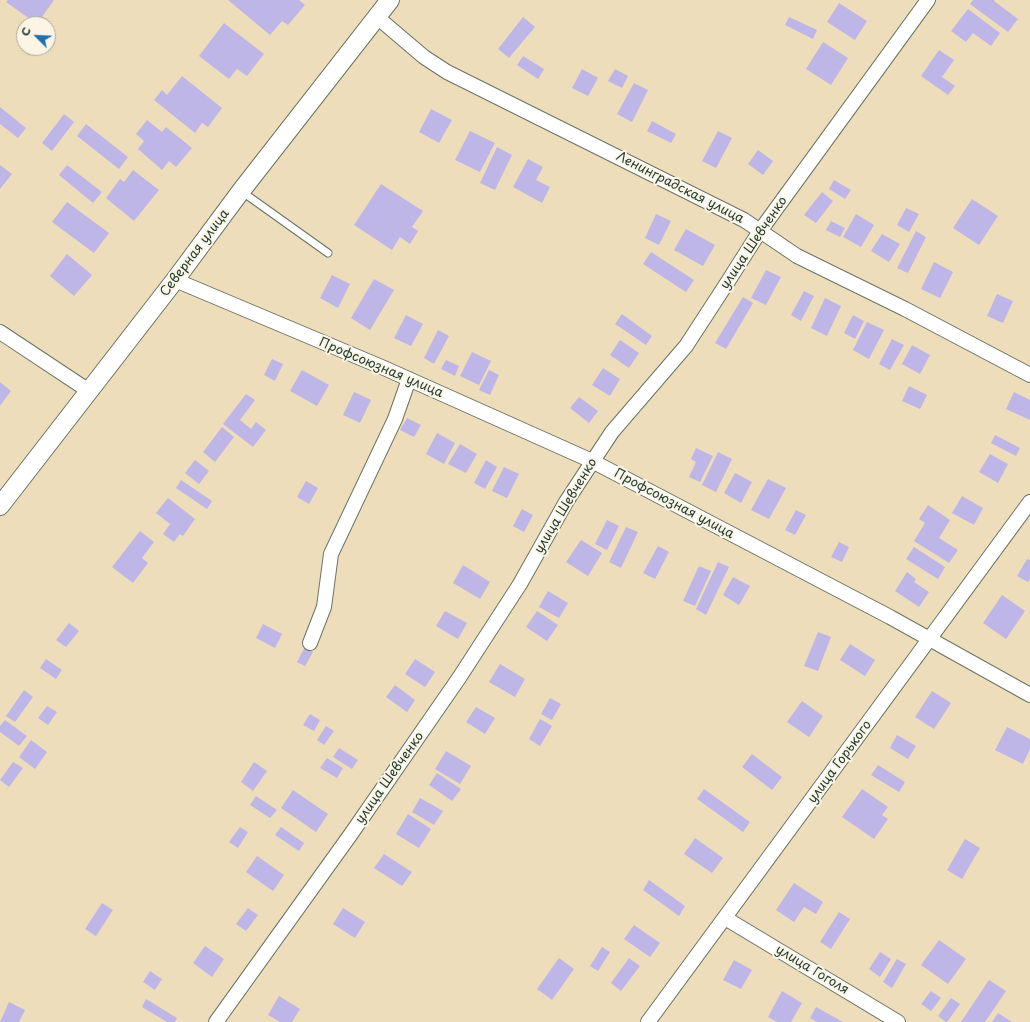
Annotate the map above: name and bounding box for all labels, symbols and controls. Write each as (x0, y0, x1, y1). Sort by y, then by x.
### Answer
north arrow (16, 16, 56, 56)
text: С (16, 24, 35, 39)
street label: Ленинградская улица (613, 149, 747, 227)
street label: улица Шевченко (717, 194, 791, 292)
street label: Северная улица (157, 206, 233, 300)
street label: Профсоюзная улица (316, 335, 446, 401)
street label: улица Шевченко (531, 455, 601, 557)
street label: Профсоюзная улица (611, 466, 737, 542)
street label: улица Горького (805, 718, 875, 806)
street label: улица Шевченко (352, 729, 428, 827)
street label: улица Гоголя (773, 942, 851, 998)

